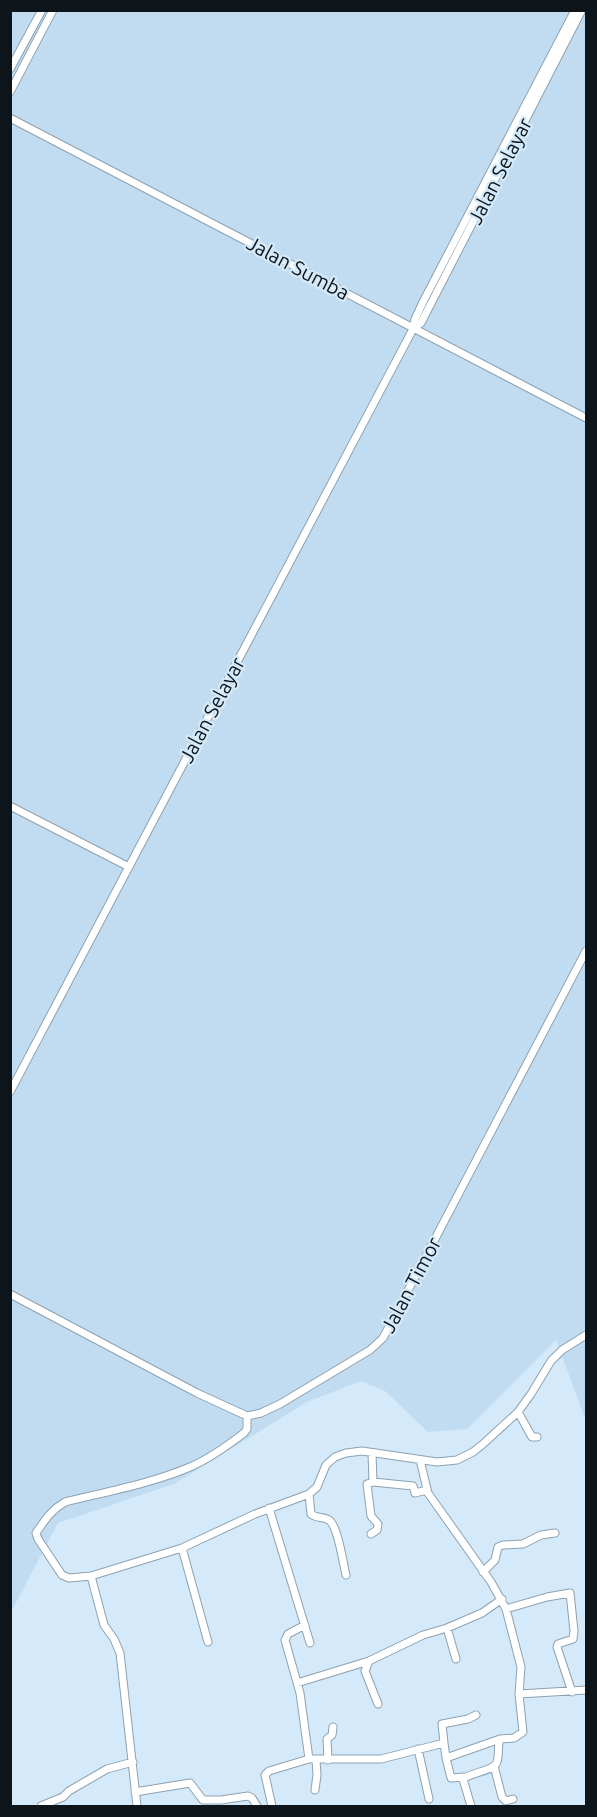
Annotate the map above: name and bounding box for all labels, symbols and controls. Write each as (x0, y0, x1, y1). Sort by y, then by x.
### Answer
street label: Jalan Selayar (463, 113, 536, 228)
street label: Jalan Sumba (243, 231, 353, 304)
street label: Jalan Selayar (174, 653, 249, 766)
street label: Jalan Timor (376, 1233, 445, 1336)

